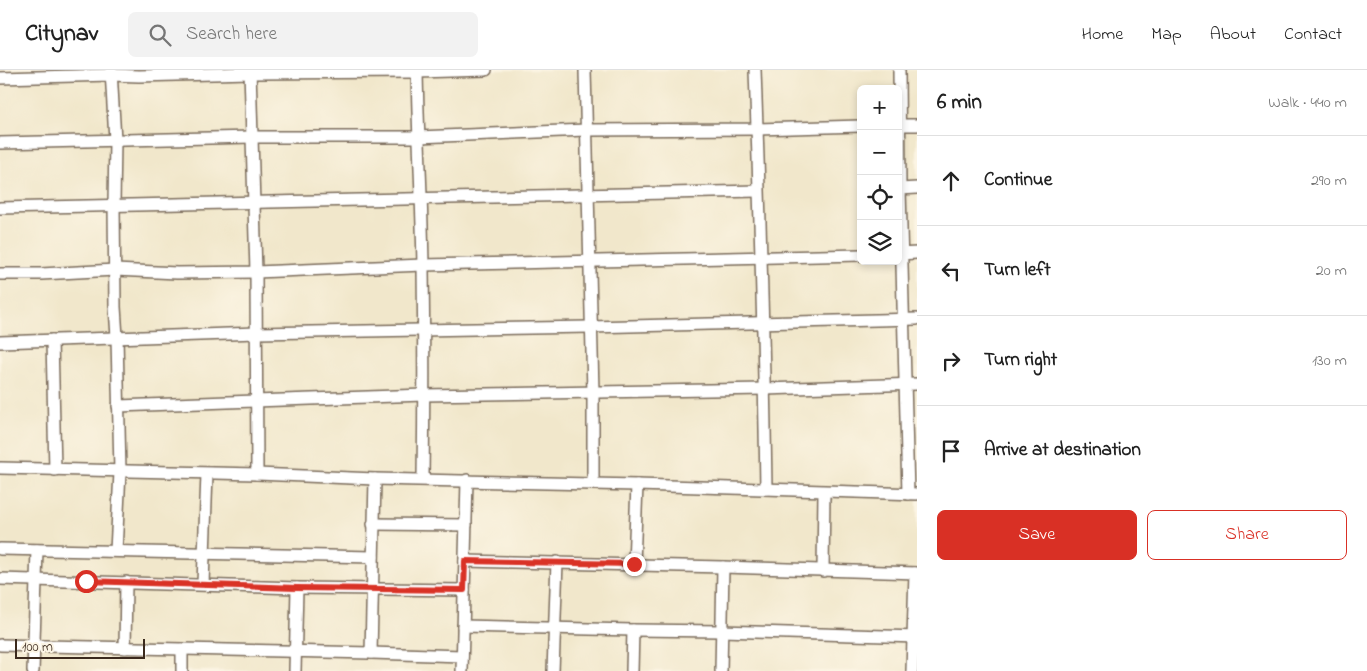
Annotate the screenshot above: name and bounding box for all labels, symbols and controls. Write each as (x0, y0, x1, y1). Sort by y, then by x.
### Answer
search box (128, 12, 478, 57)
text: Citynav (25, 17, 98, 52)
icon: search (146, 21, 174, 49)
text: Search here (186, 21, 277, 48)
text: Home (1082, 22, 1123, 48)
text: Map (1151, 22, 1182, 48)
text: About (1210, 22, 1256, 48)
text: Contact (1284, 22, 1342, 48)
map controls (857, 85, 902, 265)
button: + (857, 85, 902, 130)
text: 6 min (937, 88, 982, 118)
text: Walk · 440 m (1268, 91, 1347, 115)
button: − (857, 130, 902, 175)
icon: ahead (937, 167, 965, 195)
text: Continue (984, 167, 1052, 194)
text: 290 m (1311, 169, 1347, 193)
button: locate (857, 175, 902, 220)
button: layers (857, 220, 902, 265)
icon: left (937, 257, 965, 285)
text: Turn left (984, 257, 1051, 284)
text: 20 m (1316, 259, 1347, 283)
icon: right (937, 347, 965, 375)
text: Turn right (984, 347, 1057, 374)
text: 130 m (1312, 349, 1347, 373)
icon: arrive (937, 437, 965, 465)
text: Arrive at destination (984, 437, 1141, 464)
button: Save (937, 510, 1137, 560)
button: Share (1147, 510, 1347, 560)
route end (623, 553, 646, 576)
route start (75, 570, 98, 593)
scale bar (15, 636, 145, 659)
text: 100 m (22, 637, 53, 658)

